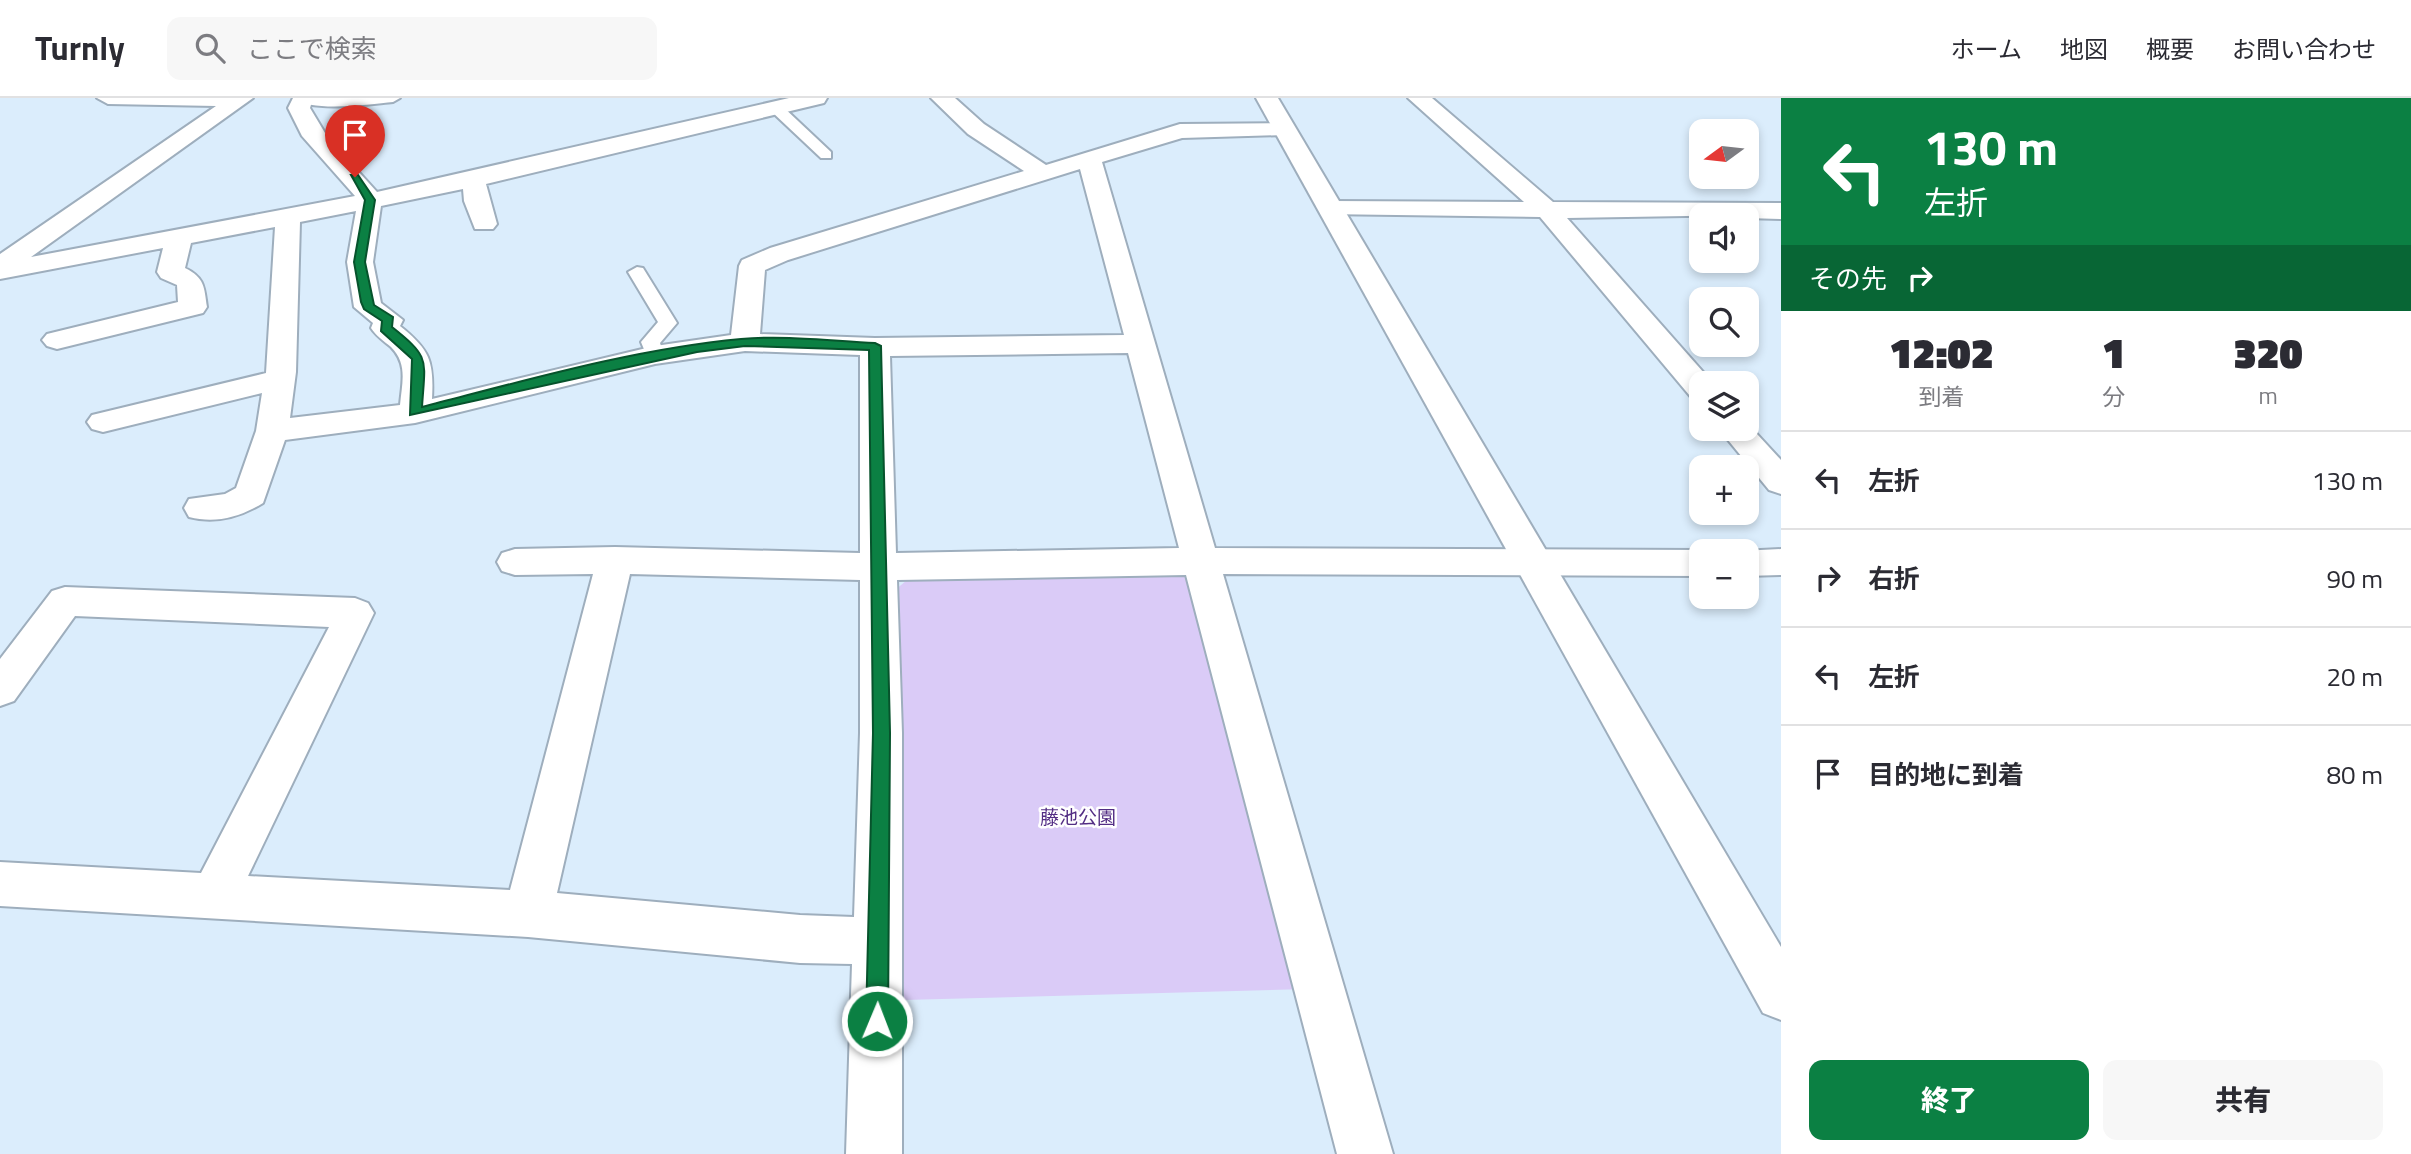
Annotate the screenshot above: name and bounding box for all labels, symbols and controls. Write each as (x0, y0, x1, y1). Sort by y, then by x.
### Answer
search box (167, 17, 657, 80)
text: Turnly (35, 23, 125, 73)
icon: search (191, 29, 229, 67)
text: ここで検索 (247, 29, 377, 68)
text: ホーム (1951, 31, 2022, 67)
text: 地図 (2060, 31, 2108, 67)
text: 概要 (2146, 31, 2194, 67)
text: お問い合わせ (2232, 31, 2376, 67)
pin (325, 105, 385, 177)
text: 130 m (1924, 109, 2058, 184)
icon: arrive (336, 116, 374, 154)
north arrow (1689, 119, 1759, 189)
map controls (1689, 119, 1759, 609)
icon: left (1809, 126, 1900, 217)
text: 左折 (1924, 178, 1988, 226)
button: sound (1689, 203, 1759, 273)
text: その先 (1809, 259, 1887, 298)
icon: right (1901, 259, 1939, 297)
button: search (1689, 287, 1759, 357)
text: 12:02 (1889, 320, 1994, 384)
text: 1 (2102, 320, 2125, 384)
text: 320 (2233, 320, 2303, 384)
button: layers (1689, 371, 1759, 441)
text: m (2258, 378, 2278, 413)
text: 到着 (1919, 379, 1965, 414)
text: 分 (2102, 379, 2125, 414)
button: + (1689, 455, 1759, 525)
icon: left (1809, 461, 1847, 499)
text: 左折 (1868, 461, 1920, 500)
text: 130 m (2312, 461, 2383, 500)
button: − (1689, 539, 1759, 609)
icon: right (1809, 559, 1847, 597)
text: 右折 (1868, 559, 1920, 598)
text: 90 m (2326, 559, 2383, 598)
icon: left (1809, 657, 1847, 695)
text: 左折 (1868, 657, 1920, 696)
text: 20 m (2326, 657, 2383, 696)
icon: arrive (1809, 755, 1847, 793)
text: 目的地に到着 (1868, 755, 2024, 794)
text: 80 m (2326, 755, 2383, 794)
park label: 藤池公園 (1040, 802, 1116, 831)
position arrow (840, 984, 914, 1058)
button: 終了 (1809, 1060, 2089, 1140)
button: 共有 (2103, 1060, 2383, 1140)

